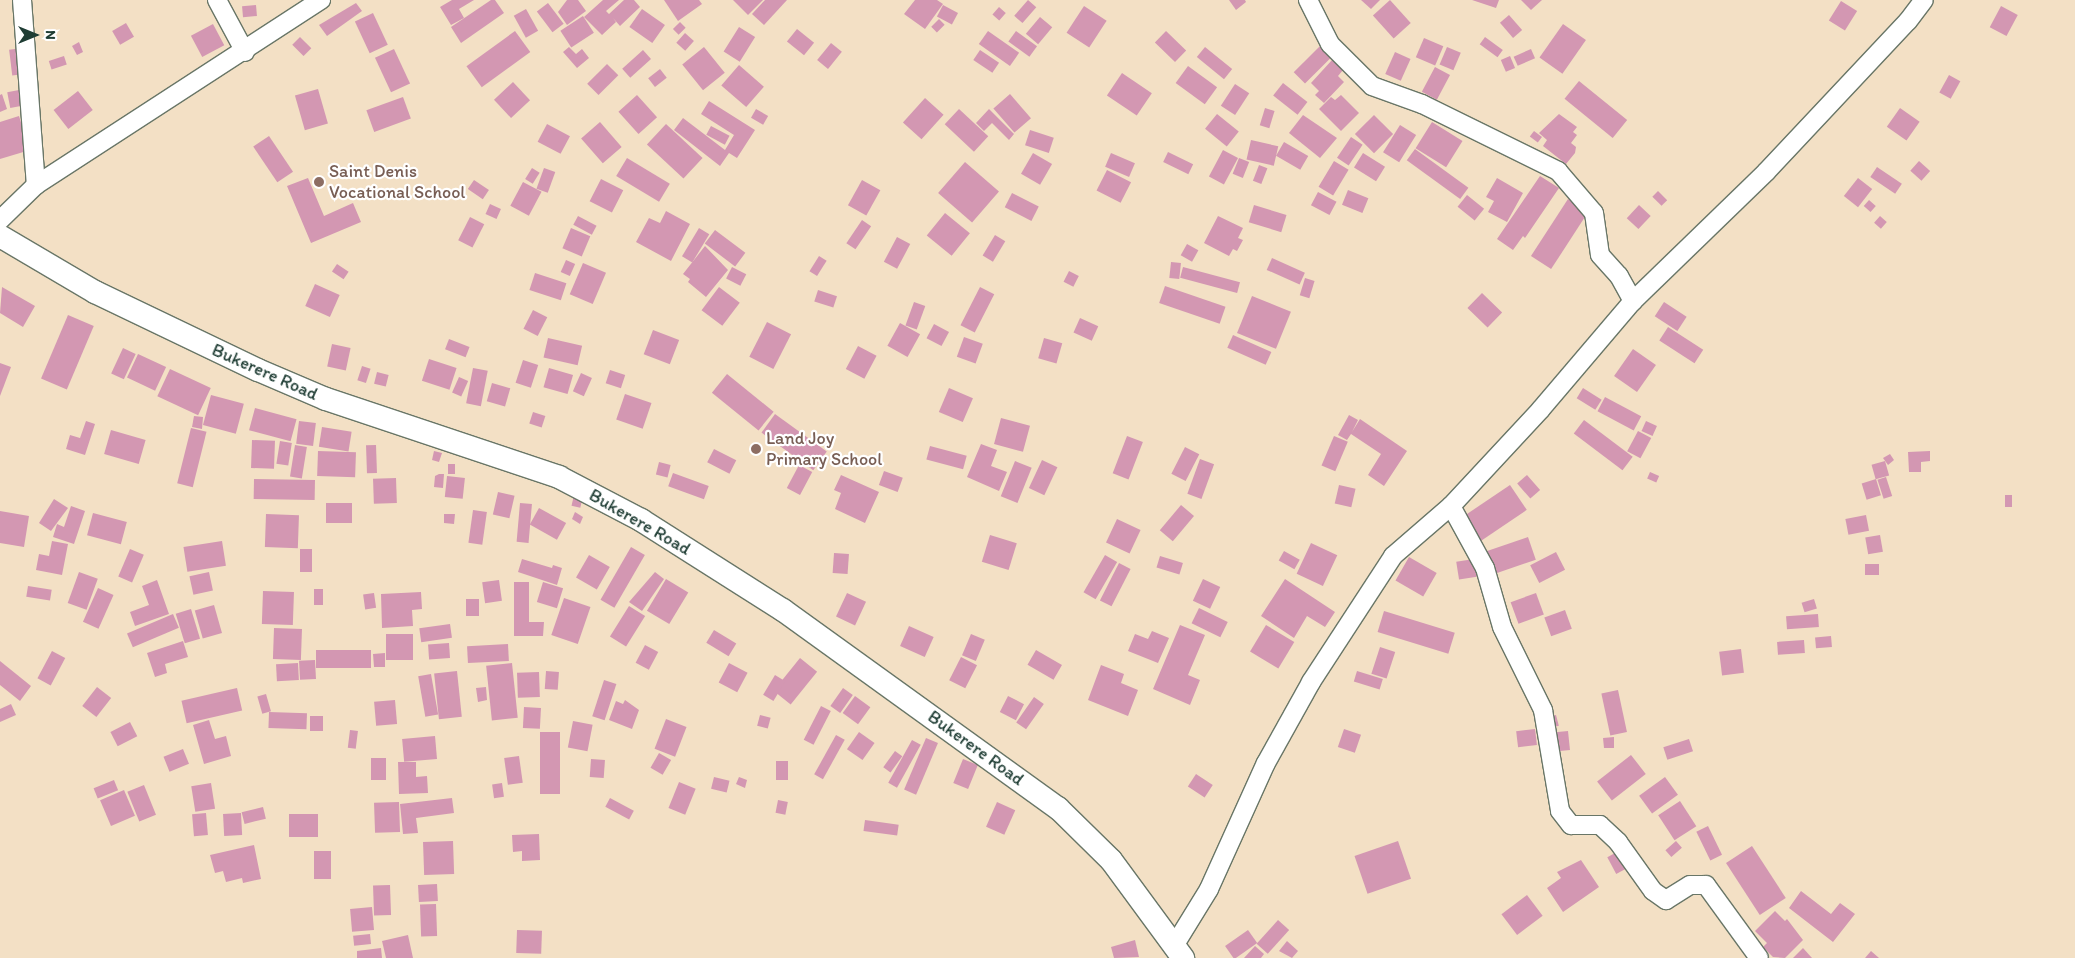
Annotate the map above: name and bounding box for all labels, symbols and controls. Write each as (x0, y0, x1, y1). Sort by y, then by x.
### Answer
north arrow (10, 10, 60, 60)
text: N (42, 30, 59, 40)
place label: Saint Denis Vocational School (329, 161, 465, 203)
marker: Saint Denis Vocational School (313, 176, 325, 188)
street label: Bukerere Road (209, 339, 321, 405)
place label: Land Joy Primary School (766, 428, 882, 470)
marker: Land Joy Primary School (750, 443, 762, 455)
street label: Bukerere Road (585, 484, 695, 560)
street label: Bukerere Road (924, 706, 1028, 790)

